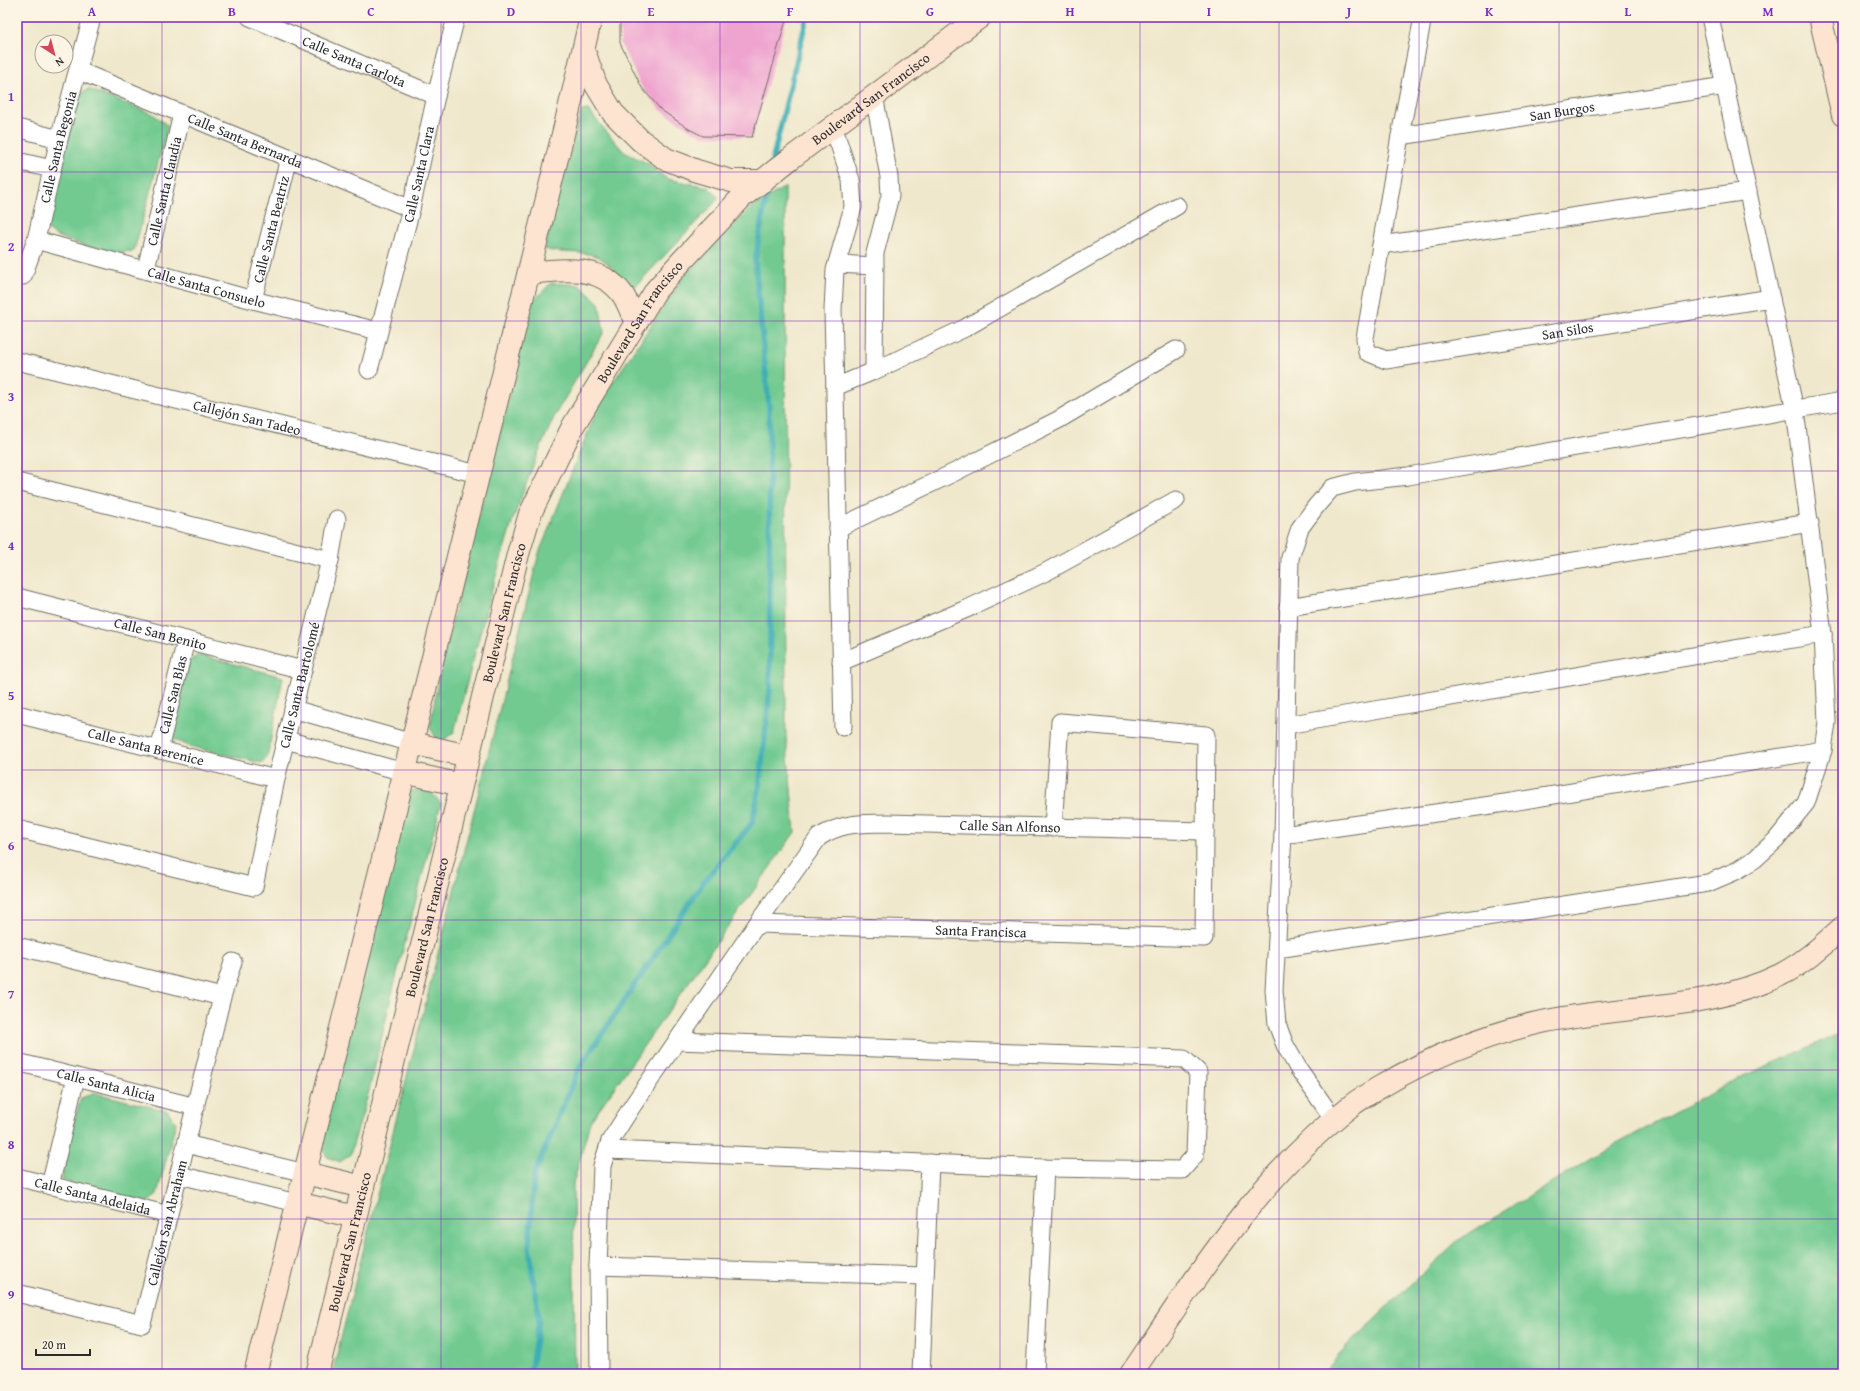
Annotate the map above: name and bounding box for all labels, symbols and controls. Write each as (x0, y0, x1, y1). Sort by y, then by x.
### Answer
text: A (88, 2, 97, 21)
text: B (228, 2, 236, 21)
text: C (367, 2, 375, 21)
text: D (507, 2, 515, 21)
text: E (648, 2, 655, 21)
text: F (787, 2, 794, 21)
text: G (926, 2, 934, 21)
text: H (1065, 2, 1075, 21)
text: I (1207, 2, 1211, 21)
text: J (1345, 2, 1352, 21)
text: K (1485, 2, 1494, 21)
text: L (1625, 2, 1632, 21)
text: M (1762, 2, 1774, 21)
street label: Calle Santa Carlota (299, 30, 409, 92)
north arrow (34, 34, 74, 74)
street label: Boulevard San Francisco (807, 48, 934, 150)
text: N (52, 53, 68, 71)
text: 1 (8, 87, 14, 106)
street label: Calle Santa Begonia (35, 88, 82, 205)
street label: San Burgos (1528, 96, 1596, 126)
street label: Calle Santa Bernarda (185, 107, 306, 173)
street label: Calle Santa Clara (398, 124, 439, 225)
street label: Calle Santa Claudia (142, 134, 187, 248)
street label: Calle Santa Beatriz (248, 174, 294, 285)
text: 2 (8, 237, 15, 256)
street label: Boulevard San Francisco (592, 256, 688, 386)
street label: Calle Santa Consuelo (146, 261, 268, 313)
street label: San Silos (1540, 317, 1595, 345)
text: 3 (8, 387, 14, 406)
street label: Callejón San Tadeo (191, 395, 303, 440)
text: 4 (8, 536, 15, 555)
street label: Boulevard San Francisco (477, 540, 531, 684)
street label: Calle San Benito (112, 612, 209, 655)
street label: Calle Santa Bartolomé (274, 619, 324, 750)
street label: Calle San Blas (153, 653, 192, 736)
text: 5 (8, 686, 15, 705)
street label: Calle Santa Berenice (86, 722, 207, 771)
street label: Calle San Alfonso (959, 815, 1061, 837)
text: 6 (8, 836, 15, 855)
street label: Boulevard San Francisco (400, 855, 453, 999)
street label: Santa Francisca (935, 920, 1027, 942)
text: 7 (8, 985, 15, 1004)
street label: Calle Santa Alicia (55, 1062, 158, 1107)
text: 8 (8, 1135, 15, 1154)
street label: Callejón San Abraham (142, 1157, 192, 1288)
street label: Boulevard San Francisco (323, 1170, 376, 1314)
street label: Calle Santa Adelaida (33, 1172, 153, 1220)
text: 9 (8, 1285, 15, 1304)
scale bar (36, 1331, 90, 1357)
text: 20 m (42, 1336, 66, 1353)

